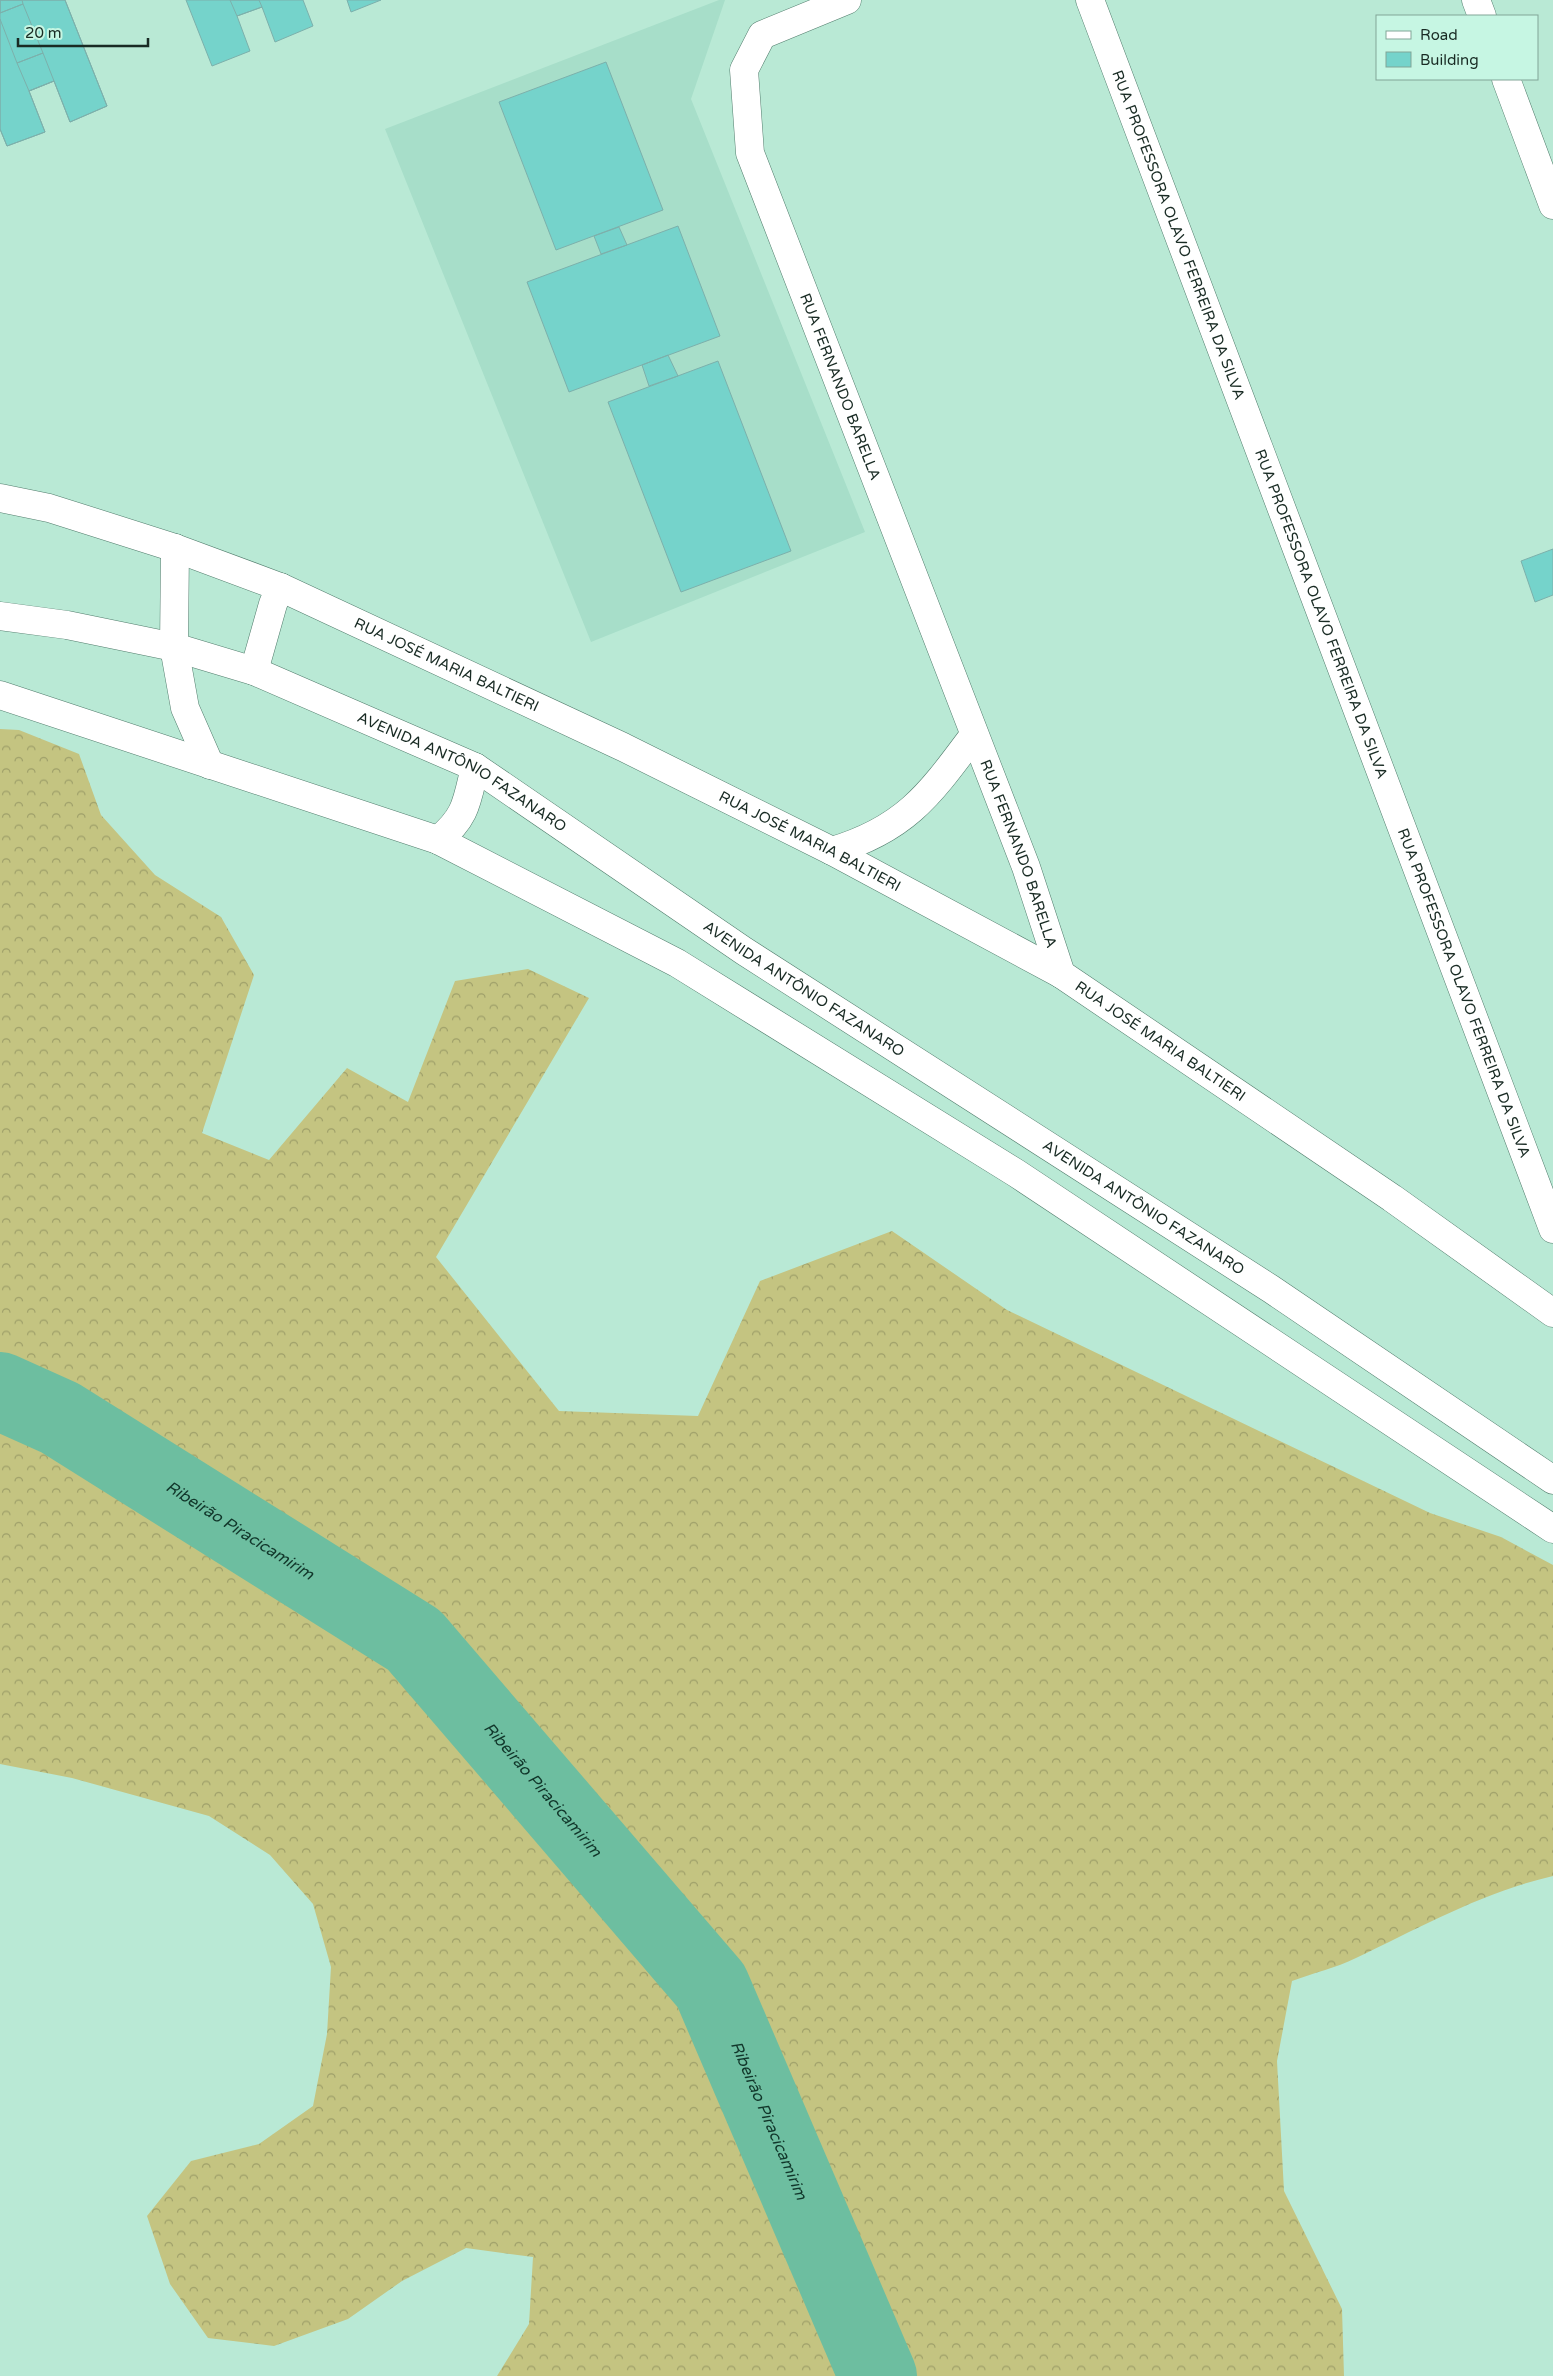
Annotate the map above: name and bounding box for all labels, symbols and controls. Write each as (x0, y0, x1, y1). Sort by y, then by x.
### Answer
scale bar (18, 15, 148, 47)
legend (1376, 15, 1538, 80)
text: 20 m (25, 24, 62, 42)
text: Road (1420, 26, 1458, 44)
text: Building (1420, 51, 1479, 69)
street label: RUA PROFESSORA OLAVO FERREIRA DA SILVA (1108, 68, 1249, 402)
street label: RUA FERNANDO BARELLA (796, 291, 885, 483)
street label: RUA PROFESSORA OLAVO FERREIRA DA SILVA (1251, 447, 1392, 781)
street label: RUA JOSÉ MARIA BALTIERI (351, 614, 542, 715)
street label: AVENIDA ANTÔNIO FAZANARO (355, 708, 570, 836)
street label: RUA FERNANDO BARELLA (976, 757, 1061, 950)
street label: RUA JOSÉ MARIA BALTIERI (716, 787, 904, 895)
street label: RUA PROFESSORA OLAVO FERREIRA DA SILVA (1394, 826, 1534, 1160)
street label: AVENIDA ANTÔNIO FAZANARO (700, 917, 908, 1061)
street label: RUA JOSÉ MARIA BALTIERI (1072, 977, 1249, 1105)
street label: AVENIDA ANTÔNIO FAZANARO (1039, 1136, 1248, 1279)
water label: Ribeirão Piracicamirim (162, 1477, 318, 1585)
water label: Ribeirão Piracicamirim (479, 1718, 606, 1861)
water label: Ribeirão Piracicamirim (726, 2038, 812, 2203)

